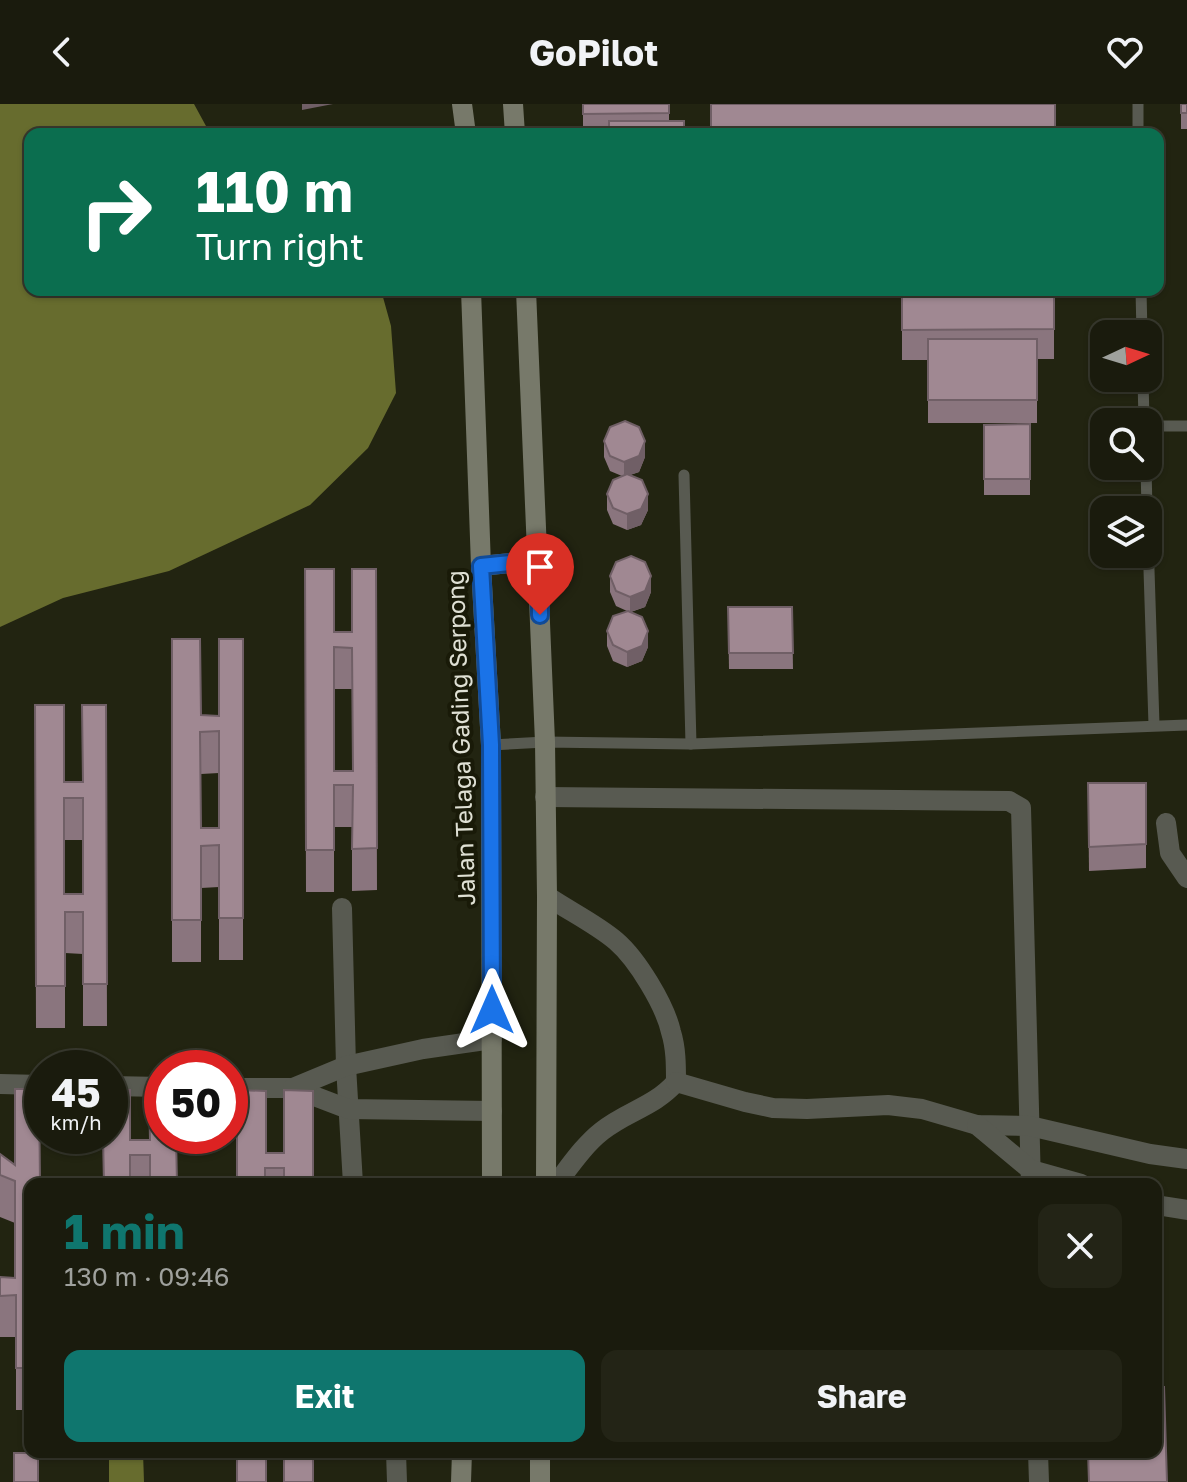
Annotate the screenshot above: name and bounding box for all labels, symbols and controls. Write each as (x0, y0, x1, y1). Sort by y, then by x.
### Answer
icon: back (40, 30, 84, 74)
icon: heart (1103, 30, 1147, 74)
text: GoPilot (529, 31, 658, 74)
text: 110 m (196, 157, 353, 224)
icon: right (64, 160, 168, 264)
text: Turn right (196, 225, 364, 268)
north arrow (1090, 320, 1162, 392)
map controls (1090, 320, 1162, 568)
button: search (1090, 408, 1162, 480)
button: layers (1090, 496, 1162, 568)
pin (506, 533, 574, 615)
icon: arrive (518, 545, 562, 589)
street label: Jalan Telaga Gading Serpong (440, 570, 480, 906)
position arrow (450, 968, 534, 1052)
speed limit sign: 50 (144, 1050, 248, 1154)
text: 45 (51, 1068, 101, 1116)
text: km/h (51, 1110, 101, 1134)
text: 1 min (64, 1202, 185, 1260)
button: close (1038, 1204, 1122, 1288)
text: 130 m · 09:46 (64, 1261, 230, 1292)
button: Exit (64, 1350, 585, 1442)
button: Share (601, 1350, 1122, 1442)

